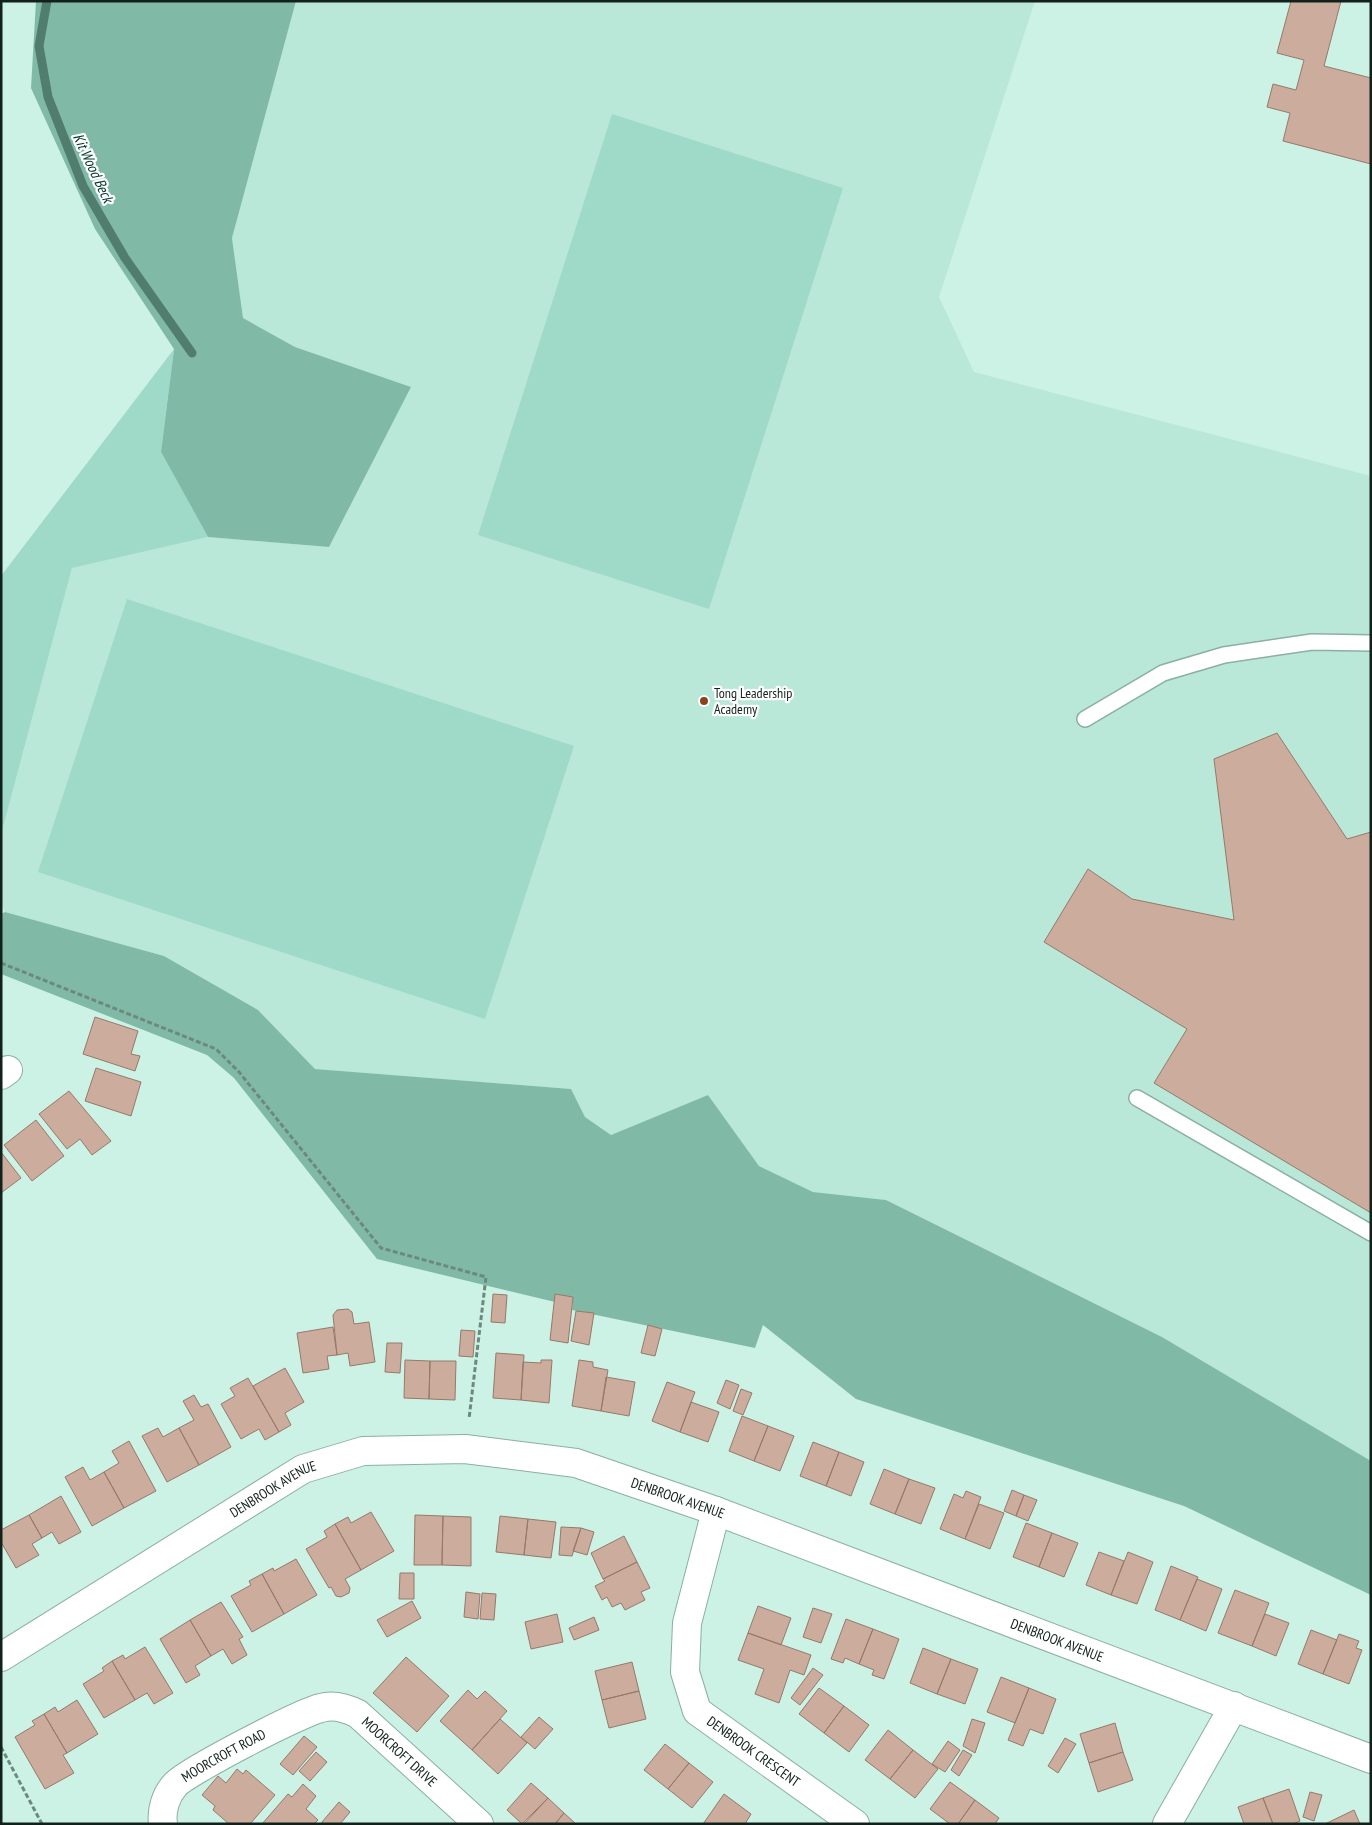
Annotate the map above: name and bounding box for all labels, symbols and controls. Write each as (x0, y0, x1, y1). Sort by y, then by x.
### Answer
water label: Kit Wood Beck (69, 130, 119, 207)
place label: Tong Leadership Academy (714, 684, 792, 718)
marker: Tong Leadership Academy (698, 695, 710, 707)
street label: DENBROOK AVENUE (226, 1457, 318, 1521)
street label: DENBROOK AVENUE (629, 1474, 727, 1522)
street label: DENBROOK AVENUE (1008, 1614, 1106, 1666)
street label: DENBROOK CRESCENT (703, 1712, 804, 1791)
street label: MOORCROFT DRIVE (358, 1713, 441, 1790)
street label: MOORCROFT ROAD (178, 1725, 269, 1786)

